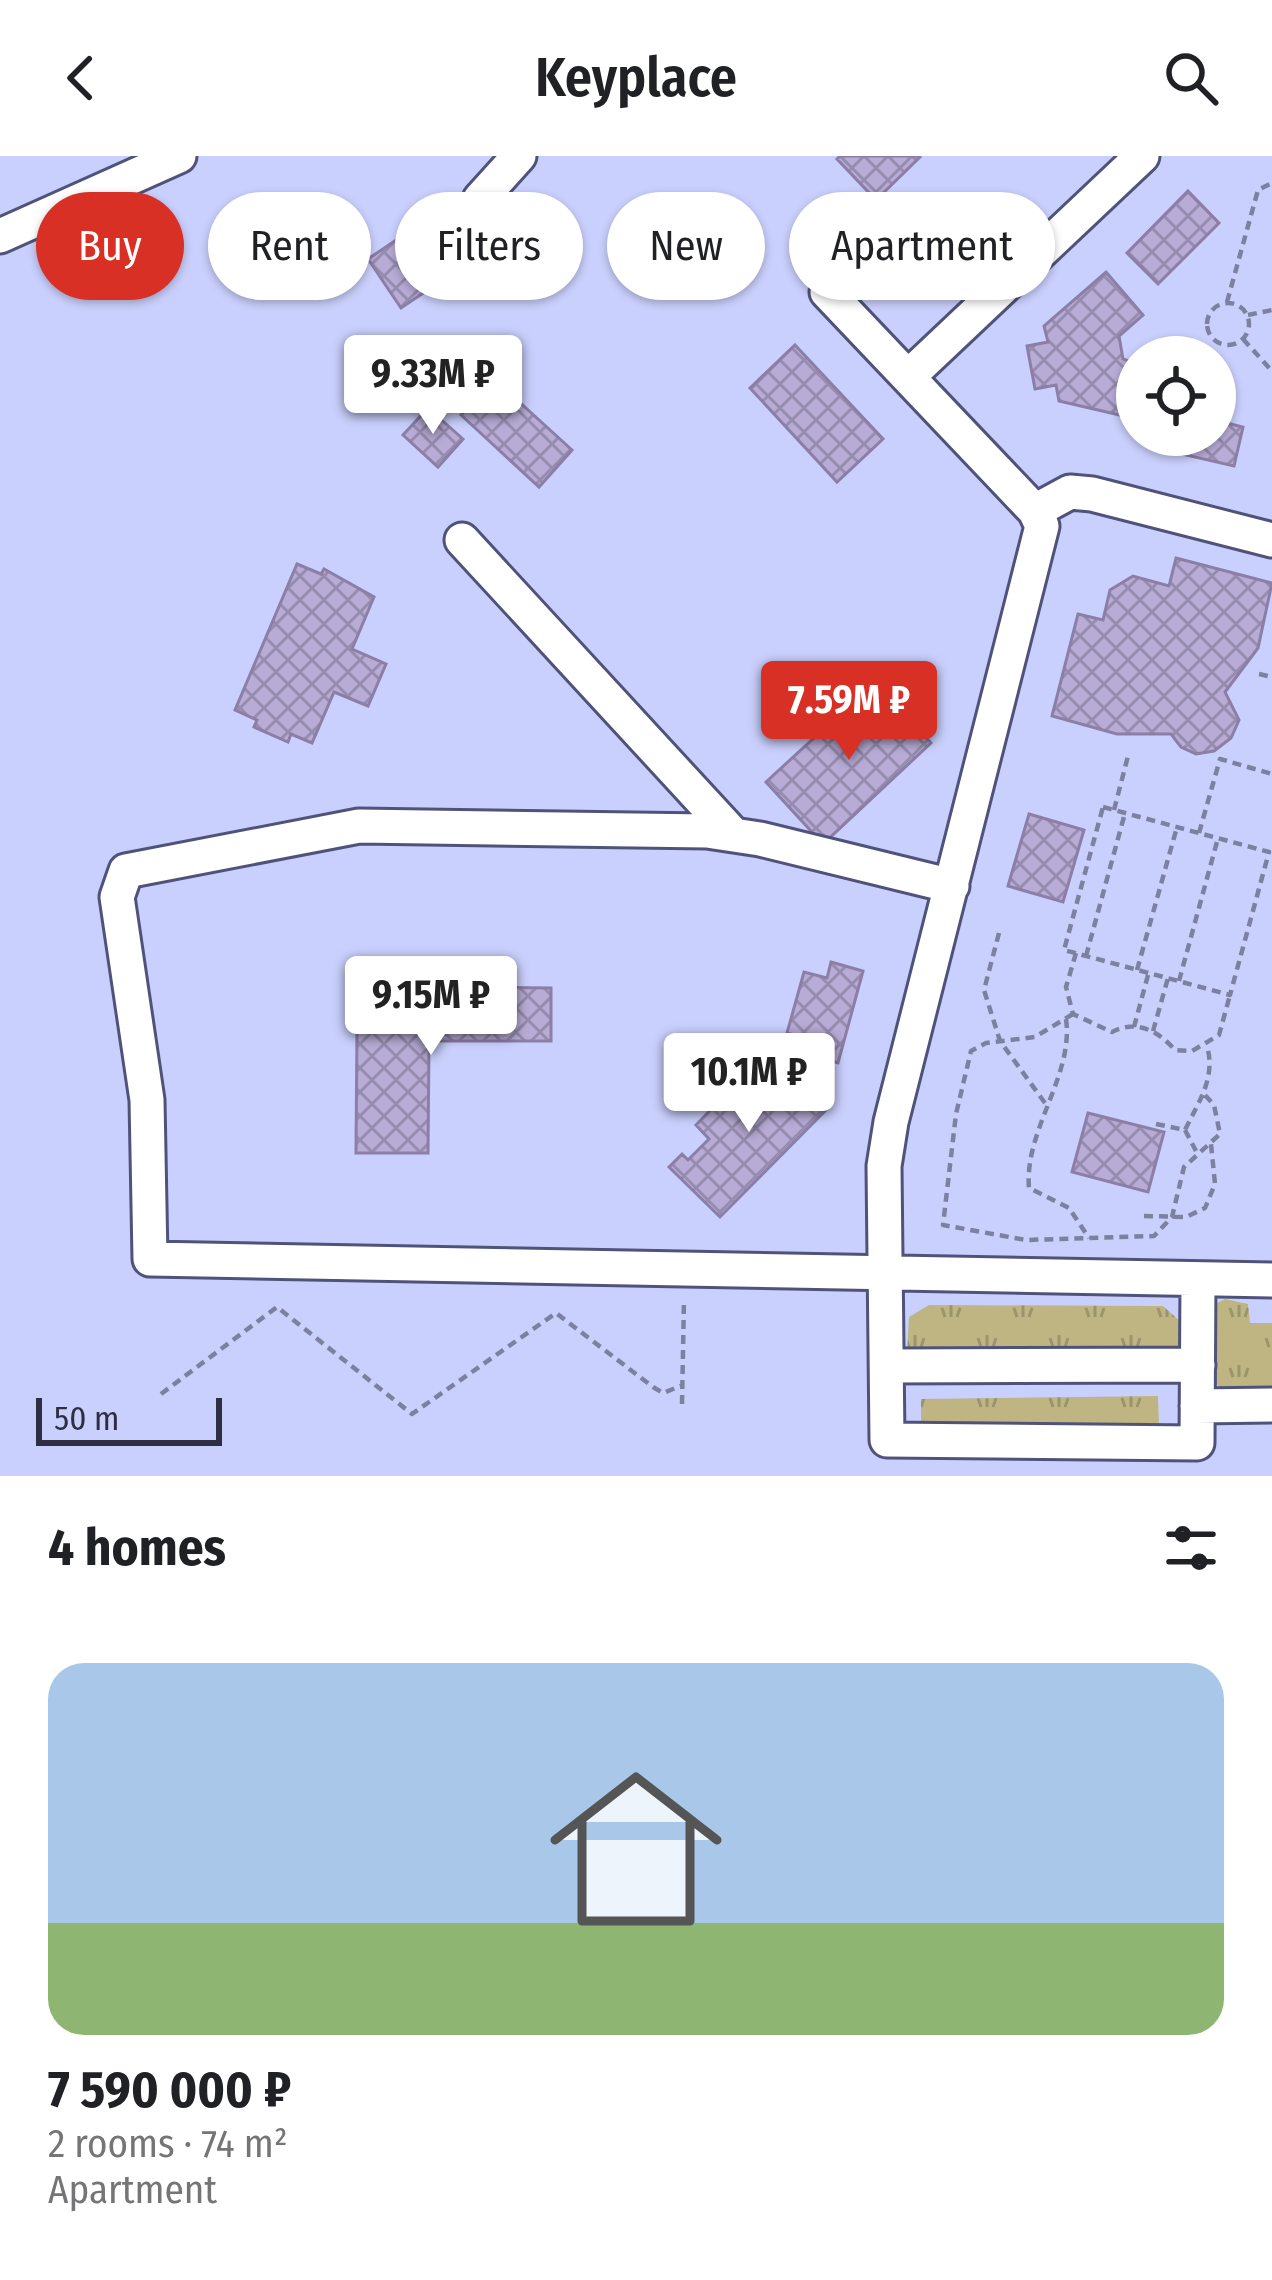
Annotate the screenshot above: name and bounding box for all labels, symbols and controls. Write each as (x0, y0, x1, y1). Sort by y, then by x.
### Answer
icon: back (48, 45, 114, 111)
icon: search (1158, 45, 1224, 111)
text: Keyplace (535, 46, 737, 110)
chip: Buy (36, 192, 184, 300)
chip: Rent (208, 192, 371, 300)
chip: Filters (395, 192, 583, 300)
chip: New (607, 192, 765, 300)
chip: Apartment (789, 192, 1055, 300)
pin: 9.33M ₽ (322, 335, 544, 437)
map controls (1116, 336, 1236, 456)
button: locate (1116, 336, 1236, 456)
text: 9.33M ₽ (371, 351, 495, 397)
pin: 7.59M ₽ (738, 661, 960, 763)
text: 7.59M ₽ (788, 677, 910, 723)
pin: 9.15M ₽ (320, 956, 542, 1058)
text: 9.15M ₽ (372, 972, 490, 1018)
pin: 10.1M ₽ (638, 1033, 860, 1135)
text: 10.1M ₽ (691, 1049, 807, 1095)
scale bar (36, 1392, 222, 1445)
text: 50 m (54, 1399, 119, 1439)
icon: filters (1158, 1515, 1224, 1581)
text: 4 homes (48, 1517, 226, 1579)
icon: home (528, 1741, 744, 1957)
text: 7 590 000 ₽ (48, 2059, 291, 2121)
text: 2 rooms · 74 m² (48, 2121, 288, 2167)
text: Apartment (48, 2167, 217, 2213)

